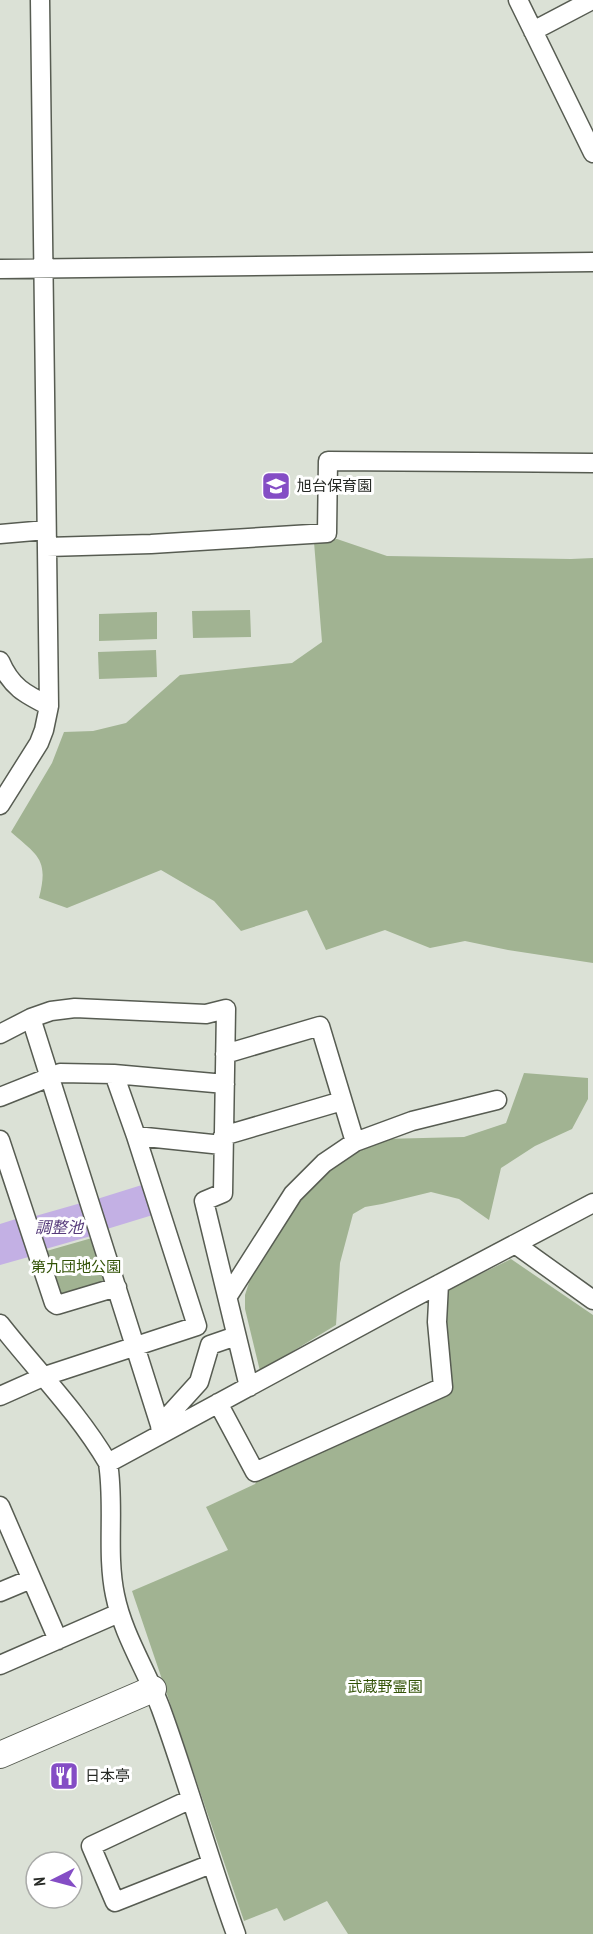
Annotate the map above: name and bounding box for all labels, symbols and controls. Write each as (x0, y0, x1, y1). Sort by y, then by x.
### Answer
school or university icon: 旭台保育園 (260, 470, 292, 502)
place label: 旭台保育園 (297, 476, 372, 495)
water label: 調整池 (35, 1217, 85, 1237)
park label: 第九団地公園 (31, 1257, 121, 1276)
park label: 武蔵野霊園 (347, 1677, 423, 1696)
restaurant icon: 日本亭 (48, 1760, 80, 1792)
place label: 日本亭 (85, 1766, 130, 1785)
north arrow (24, 1850, 84, 1910)
text: N (29, 1876, 49, 1887)

